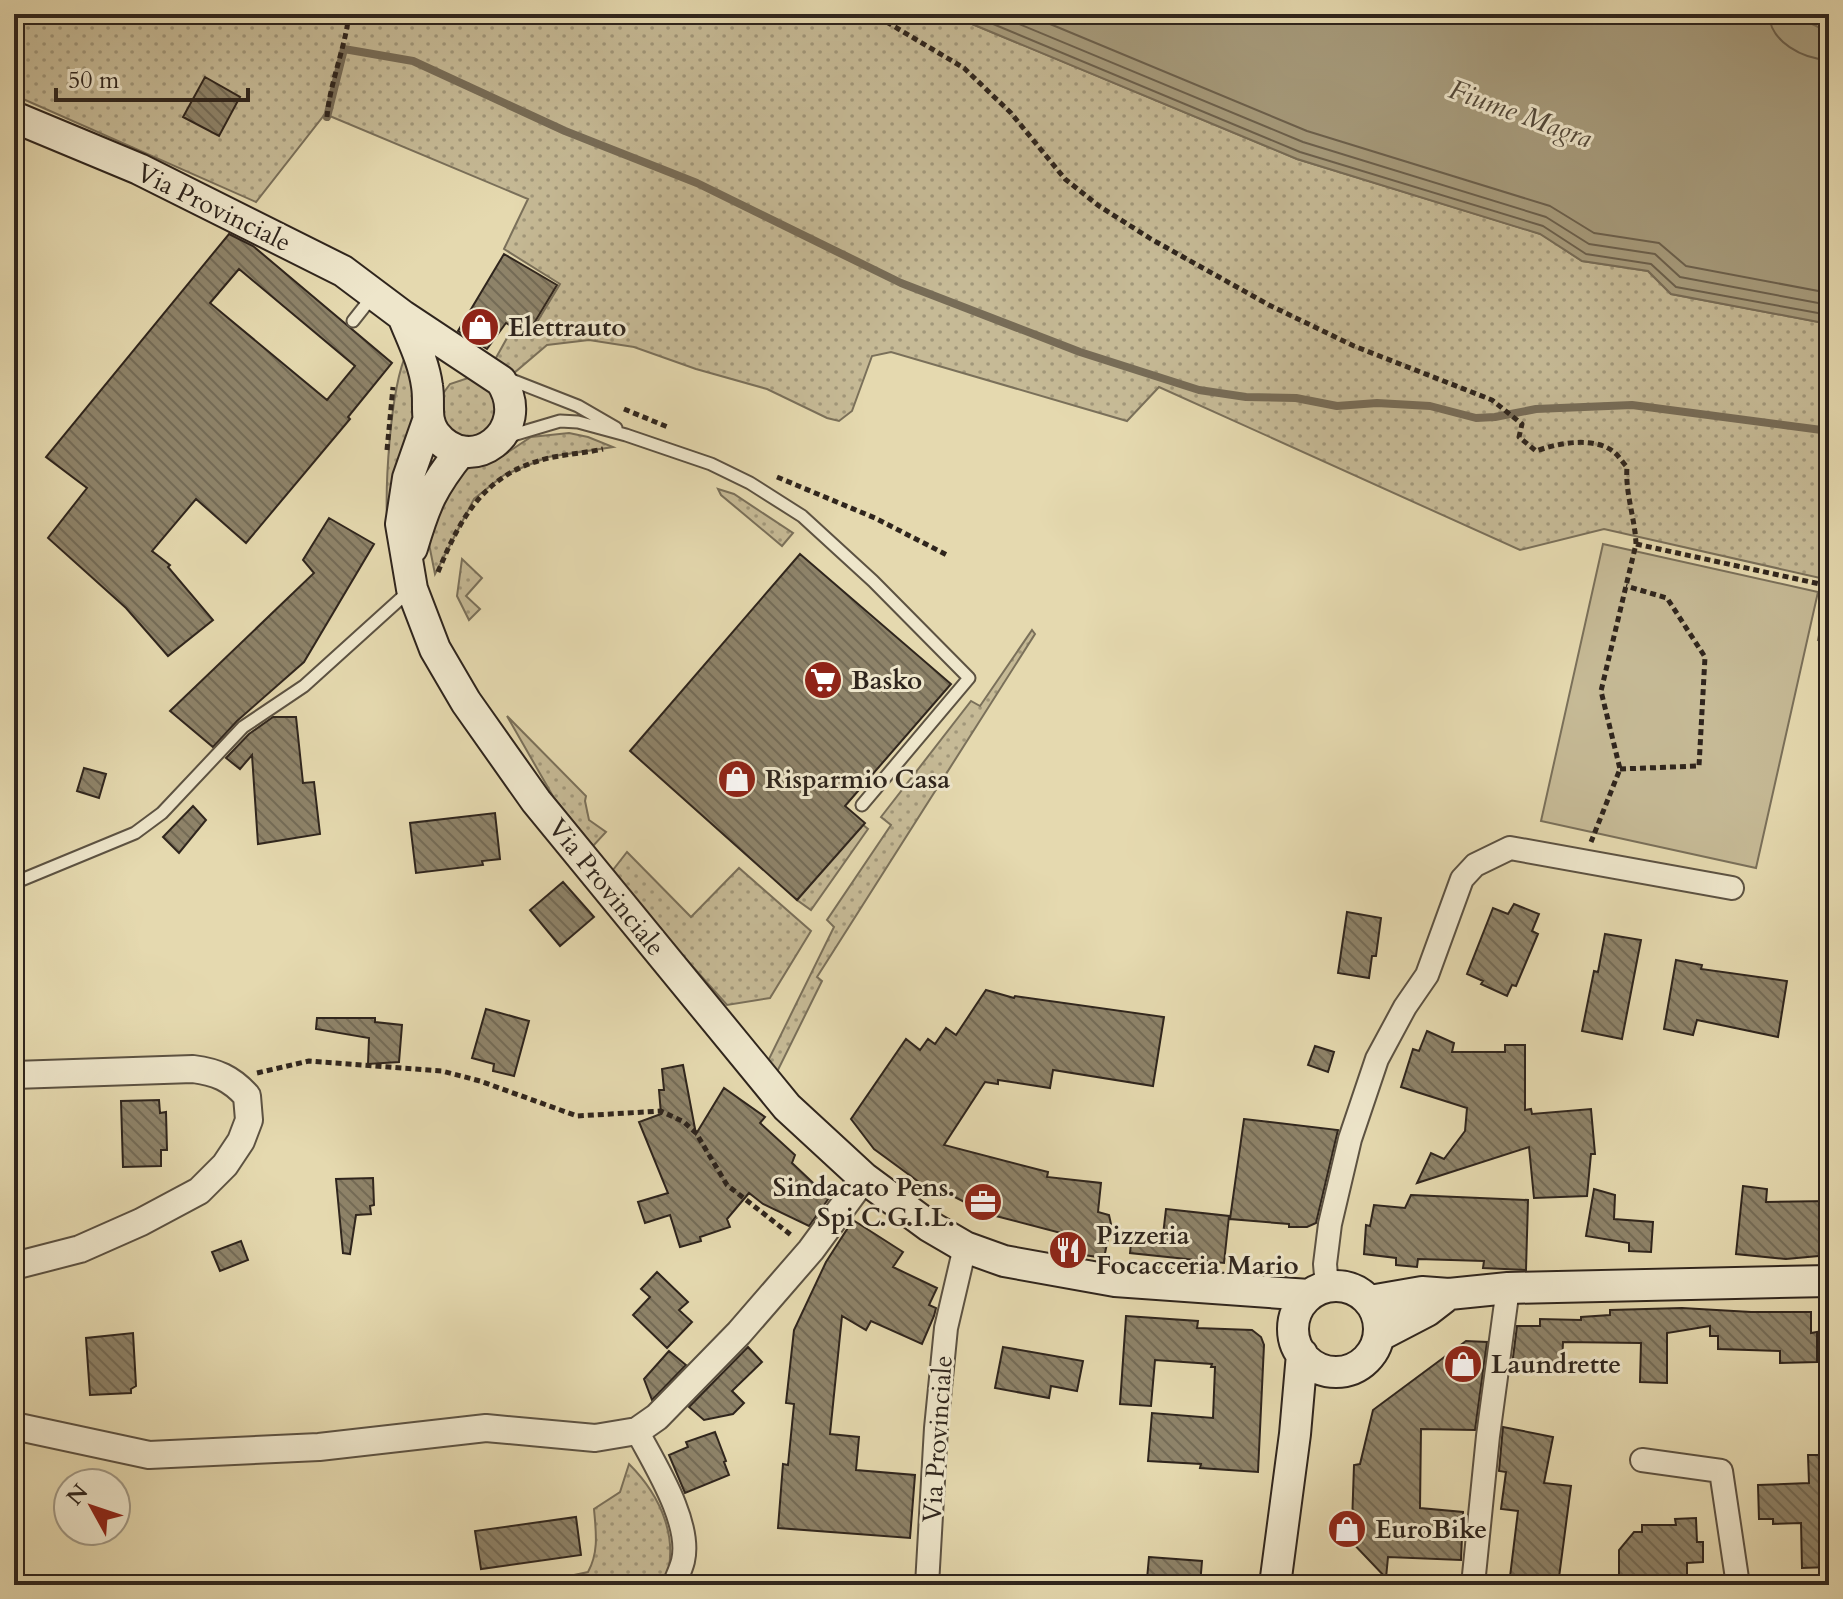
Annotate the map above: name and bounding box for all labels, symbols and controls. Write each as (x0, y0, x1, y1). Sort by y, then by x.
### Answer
scale bar (56, 52, 248, 102)
text: 50 m (68, 64, 120, 97)
water label: Fiume Magra (1444, 71, 1597, 157)
street label: Via Provinciale (131, 155, 297, 260)
shop icon: Elettrauto (459, 306, 501, 348)
place label: Elettrauto (508, 310, 626, 345)
supermarket icon: Basko (802, 659, 844, 701)
place label: Basko (851, 663, 922, 698)
shop icon: Risparmio Casa (716, 758, 758, 800)
place label: Risparmio Casa (765, 762, 950, 797)
street label: Via Provinciale (540, 811, 673, 963)
place label: Sindacato Pens. Spi C.G.I.L. (773, 1170, 955, 1235)
office icon: Sindacato Pens. Spi C.G.I.L. (962, 1181, 1004, 1223)
place label: Pizzeria Focacceria Mario (1096, 1218, 1299, 1283)
restaurant icon: Pizzeria Focacceria Mario (1047, 1229, 1089, 1271)
shop icon: Laundrette (1442, 1343, 1484, 1385)
place label: Laundrette (1491, 1347, 1621, 1382)
street label: Via Provinciale (914, 1354, 961, 1524)
north arrow (52, 1467, 132, 1547)
text: N (60, 1478, 95, 1512)
shop icon: EuroBike (1326, 1508, 1368, 1550)
place label: EuroBike (1375, 1512, 1487, 1547)

